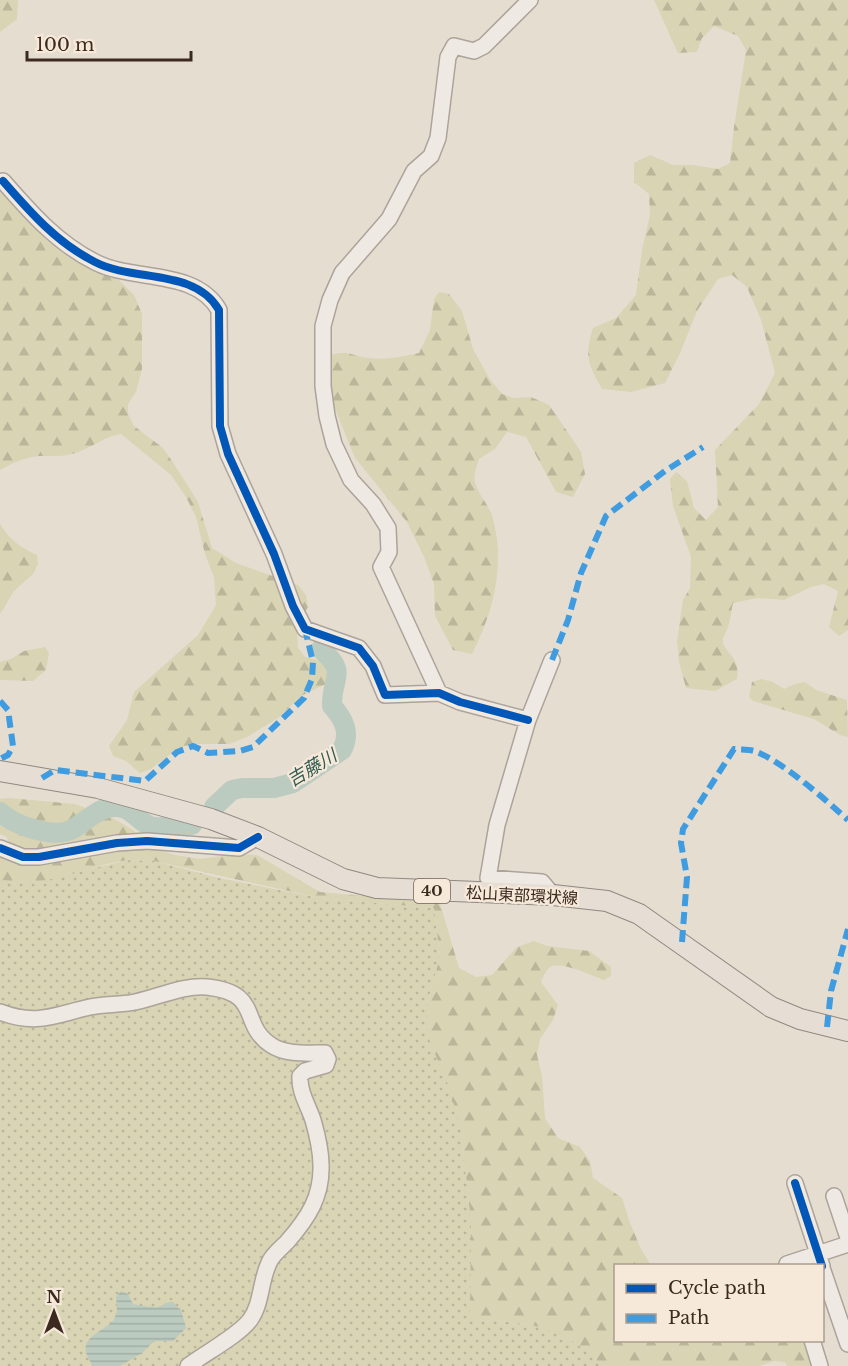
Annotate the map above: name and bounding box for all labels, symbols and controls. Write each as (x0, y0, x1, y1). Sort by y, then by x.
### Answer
scale bar (27, 24, 190, 62)
text: 100 m (36, 34, 94, 56)
water label: 吉藤川 (283, 744, 343, 791)
road number: 40 (414, 879, 450, 903)
street label: 松山東部環状線 (466, 882, 578, 908)
legend (614, 1264, 824, 1342)
text: Cycle path (668, 1277, 766, 1299)
north arrow (24, 1282, 84, 1342)
text: N (46, 1287, 62, 1307)
text: Path (668, 1307, 709, 1329)

